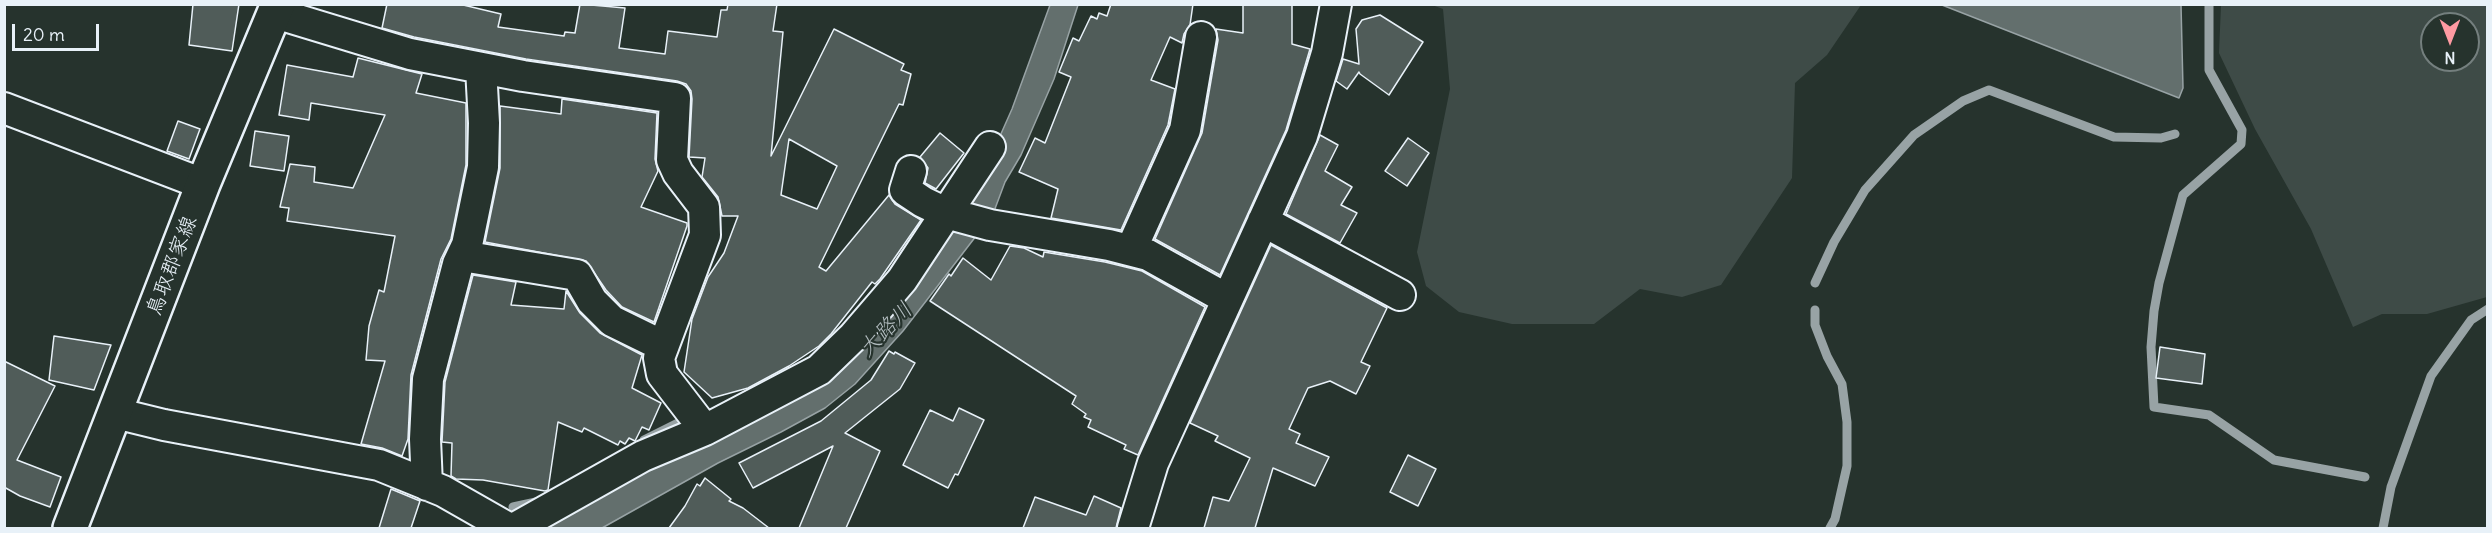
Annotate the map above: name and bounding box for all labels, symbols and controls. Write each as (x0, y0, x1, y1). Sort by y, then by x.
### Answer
scale bar (15, 12, 102, 50)
north arrow (2420, 12, 2480, 72)
text: 20 m (23, 23, 65, 46)
text: N (2444, 48, 2456, 68)
street label: 鳥取郡家線 (141, 212, 203, 320)
water label: 大路川 (854, 297, 918, 363)

